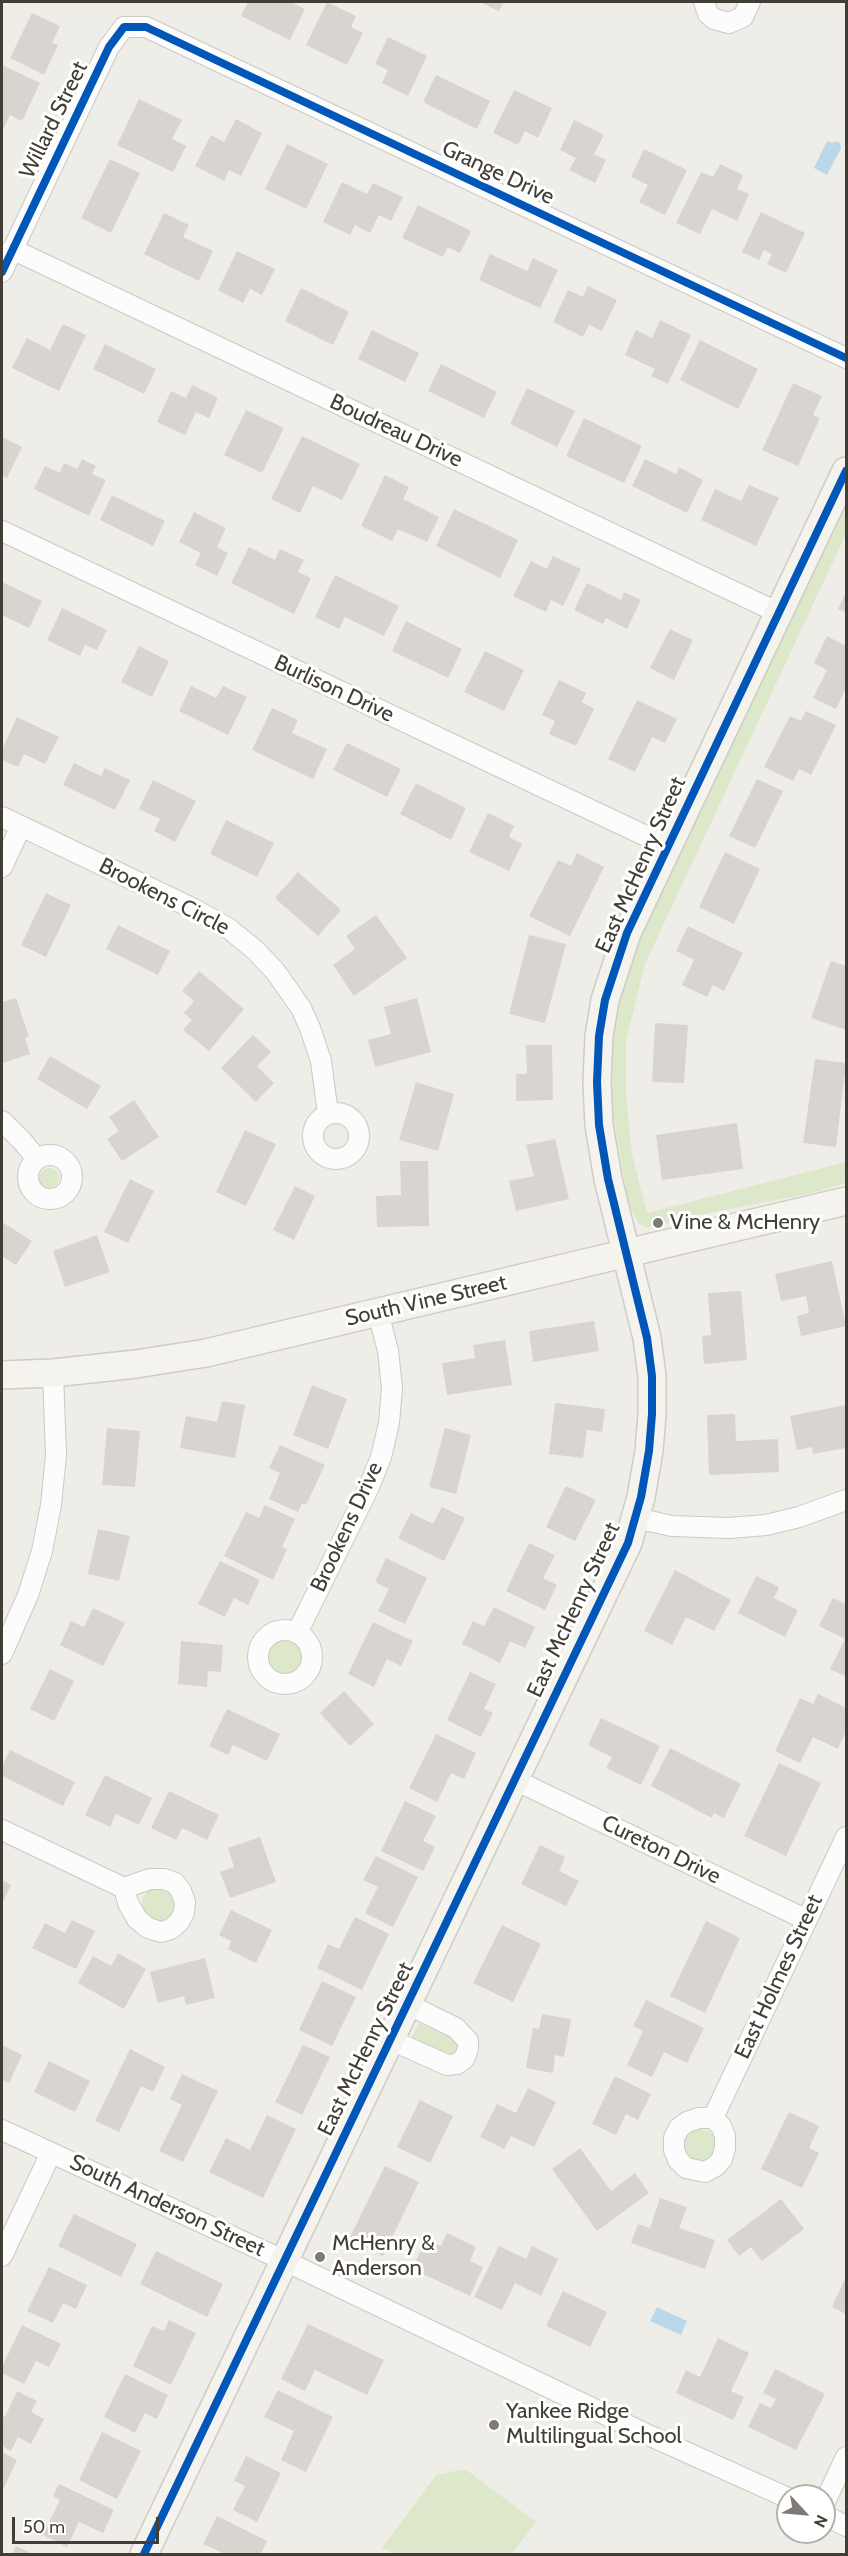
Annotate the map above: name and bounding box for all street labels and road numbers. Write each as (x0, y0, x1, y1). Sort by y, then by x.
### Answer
street label: Willard Street (14, 57, 94, 183)
street label: Grange Drive (438, 136, 558, 210)
street label: Boudreau Drive (325, 389, 467, 473)
street label: Burlison Drive (270, 650, 398, 728)
street label: East McHenry Street (590, 773, 692, 957)
street label: Brookens Circle (94, 853, 234, 941)
street label: South Vine Street (343, 1270, 509, 1332)
street label: Brookens Drive (305, 1458, 389, 1596)
street label: East McHenry Street (522, 1518, 626, 1702)
street label: Cureton Drive (597, 1810, 725, 1890)
street label: East Holmes Street (729, 1891, 829, 2063)
street label: East McHenry Street (313, 1958, 419, 2140)
street label: South Anderson Street (65, 2149, 269, 2263)

